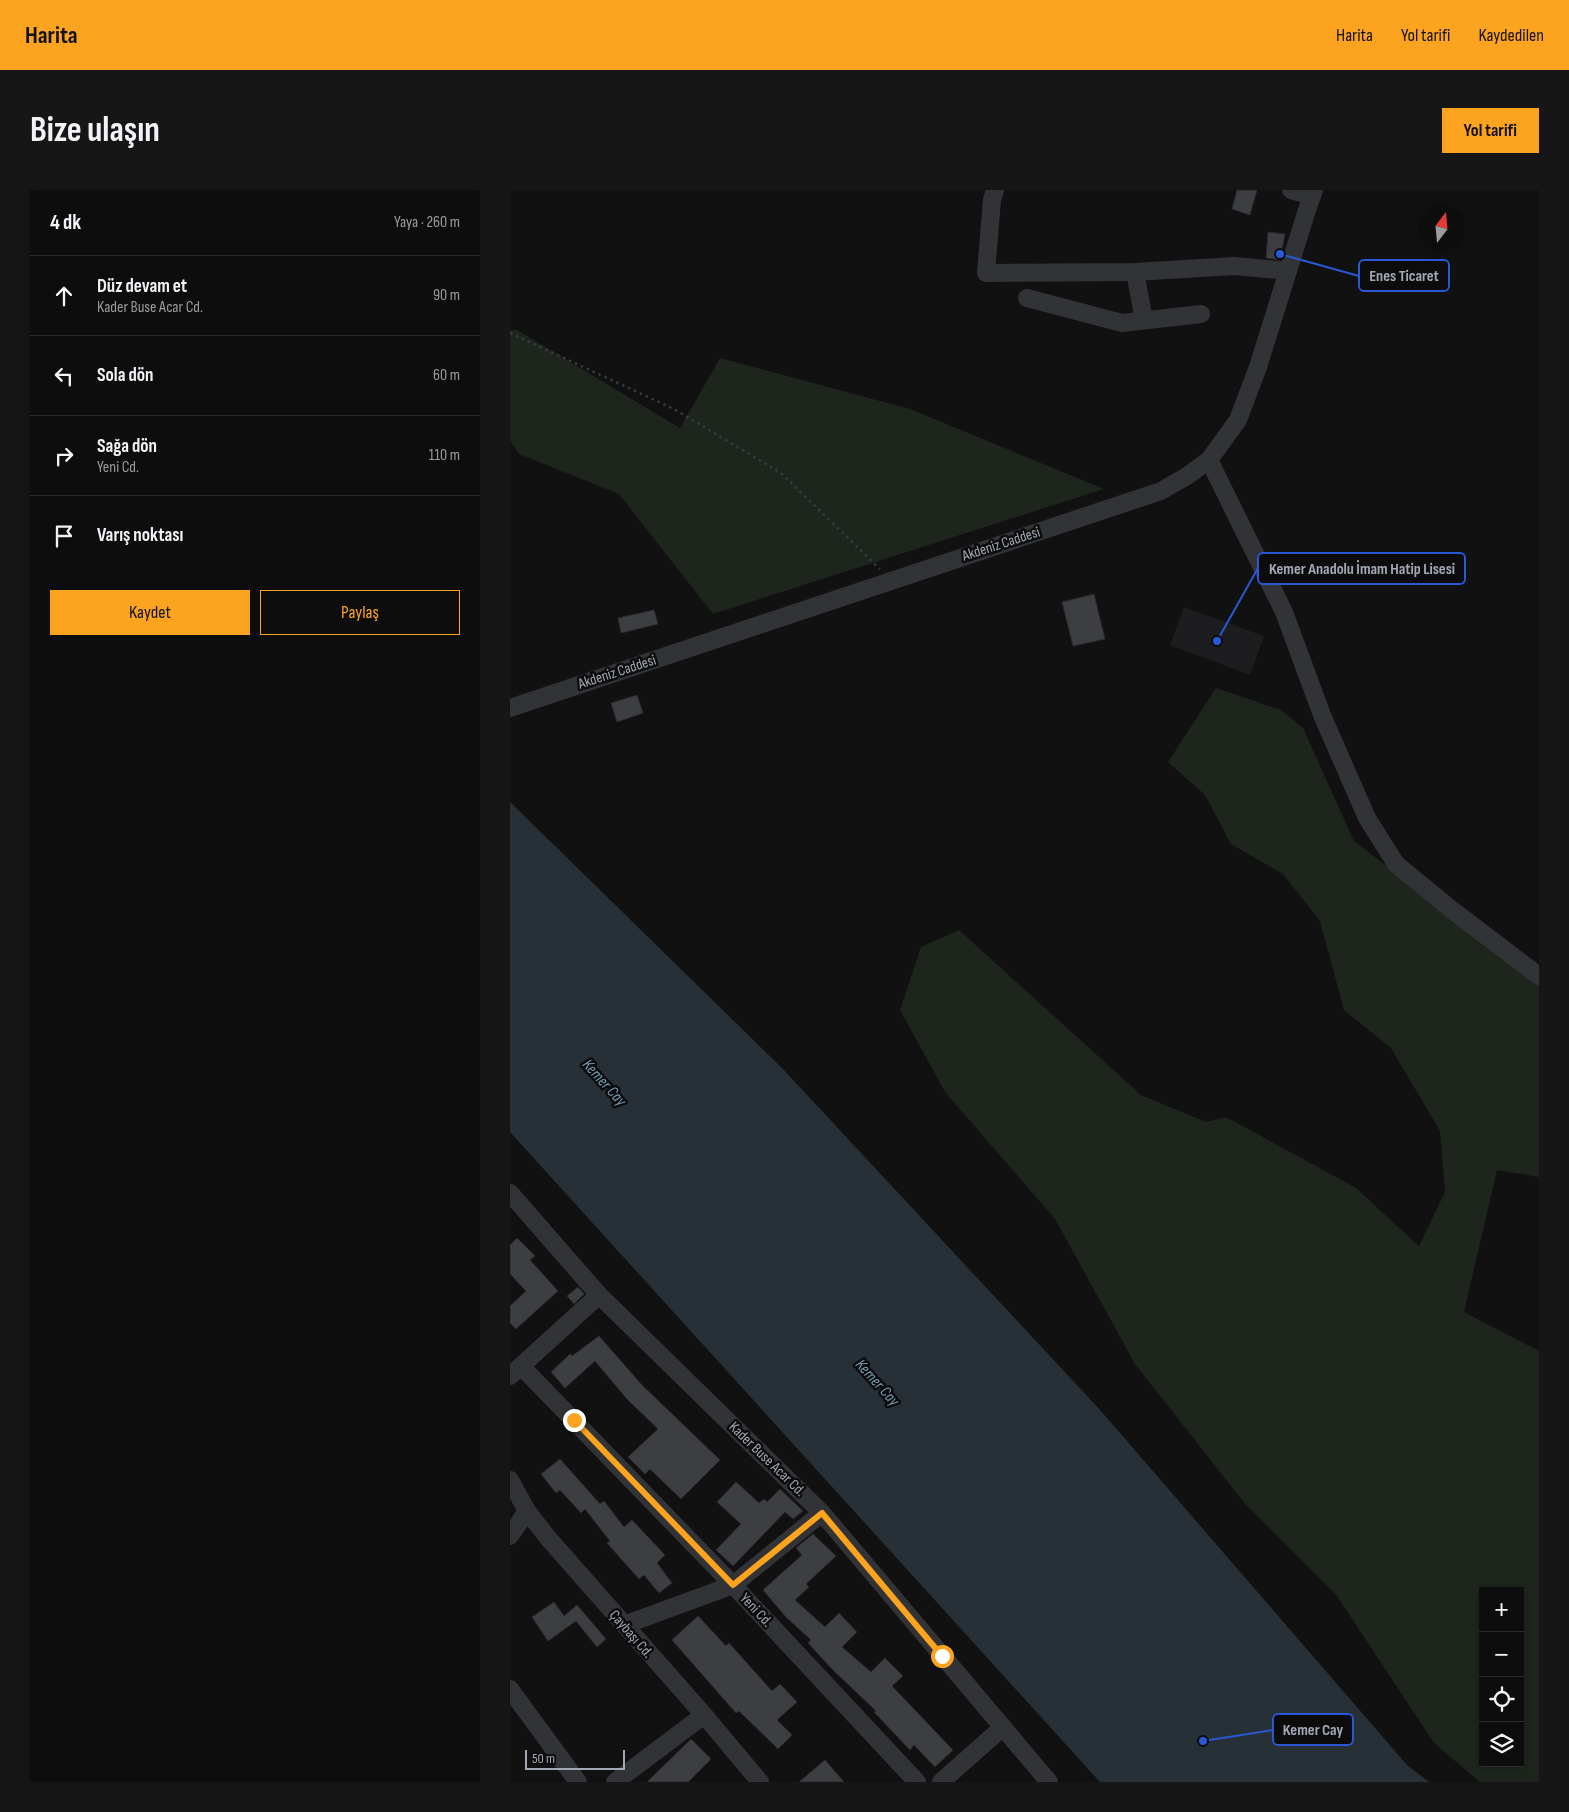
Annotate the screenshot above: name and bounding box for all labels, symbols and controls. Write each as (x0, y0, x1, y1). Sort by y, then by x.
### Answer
text: Harita (25, 21, 78, 50)
text: Harita (1336, 25, 1373, 46)
text: Yol tarifi (1401, 25, 1450, 46)
text: Kaydedilen (1478, 25, 1544, 46)
button: Yol tarifi (1442, 108, 1539, 153)
text: Bize ulaşın (30, 109, 160, 152)
north arrow (1419, 205, 1464, 250)
text: 4 dk (50, 210, 81, 235)
text: Yaya · 260 m (394, 213, 460, 232)
callout: Enes Ticaret (1359, 260, 1449, 291)
text: Enes Ticaret (1369, 267, 1439, 286)
text: Düz devam et (97, 275, 187, 298)
icon: ahead (50, 282, 78, 310)
text: 90 m (433, 286, 460, 305)
text: Kader Buse Acar Cd. (97, 298, 203, 317)
icon: left (50, 362, 78, 390)
text: Sola dön (97, 364, 153, 387)
text: 60 m (433, 366, 460, 385)
text: Sağa dön (97, 435, 157, 458)
icon: right (50, 442, 78, 470)
text: 110 m (429, 446, 460, 465)
text: Yeni Cd. (97, 458, 139, 477)
icon: arrive (50, 522, 78, 550)
street label: Akdeniz Caddesi (959, 522, 1043, 566)
text: Varış noktası (97, 524, 183, 547)
callout: Kemer Anadolu İmam Hatip Lisesi (1258, 553, 1465, 584)
text: Kemer Anadolu İmam Hatip Lisesi (1269, 560, 1455, 579)
button: Kaydet (50, 590, 250, 635)
button: Paylaş (260, 590, 460, 635)
street label: Akdeniz Caddesi (575, 650, 659, 694)
water label: Kemer Cay (578, 1056, 631, 1111)
water label: Kemer Cay (851, 1356, 904, 1411)
route end (563, 1409, 586, 1432)
street label: Kader Buse Acar Cd. (725, 1418, 809, 1500)
map controls (1479, 1587, 1524, 1767)
button: + (1479, 1587, 1524, 1632)
street label: Yeni Cd. (736, 1589, 776, 1631)
street label: Çaybaşı Cd. (605, 1606, 657, 1662)
button: − (1479, 1632, 1524, 1677)
route start (931, 1645, 954, 1668)
button: locate (1479, 1677, 1524, 1722)
callout: Kemer Cay (1273, 1714, 1353, 1745)
text: Kemer Cay (1283, 1721, 1344, 1740)
button: layers (1479, 1722, 1524, 1767)
scale bar (525, 1747, 625, 1770)
text: 50 m (532, 1750, 555, 1767)

